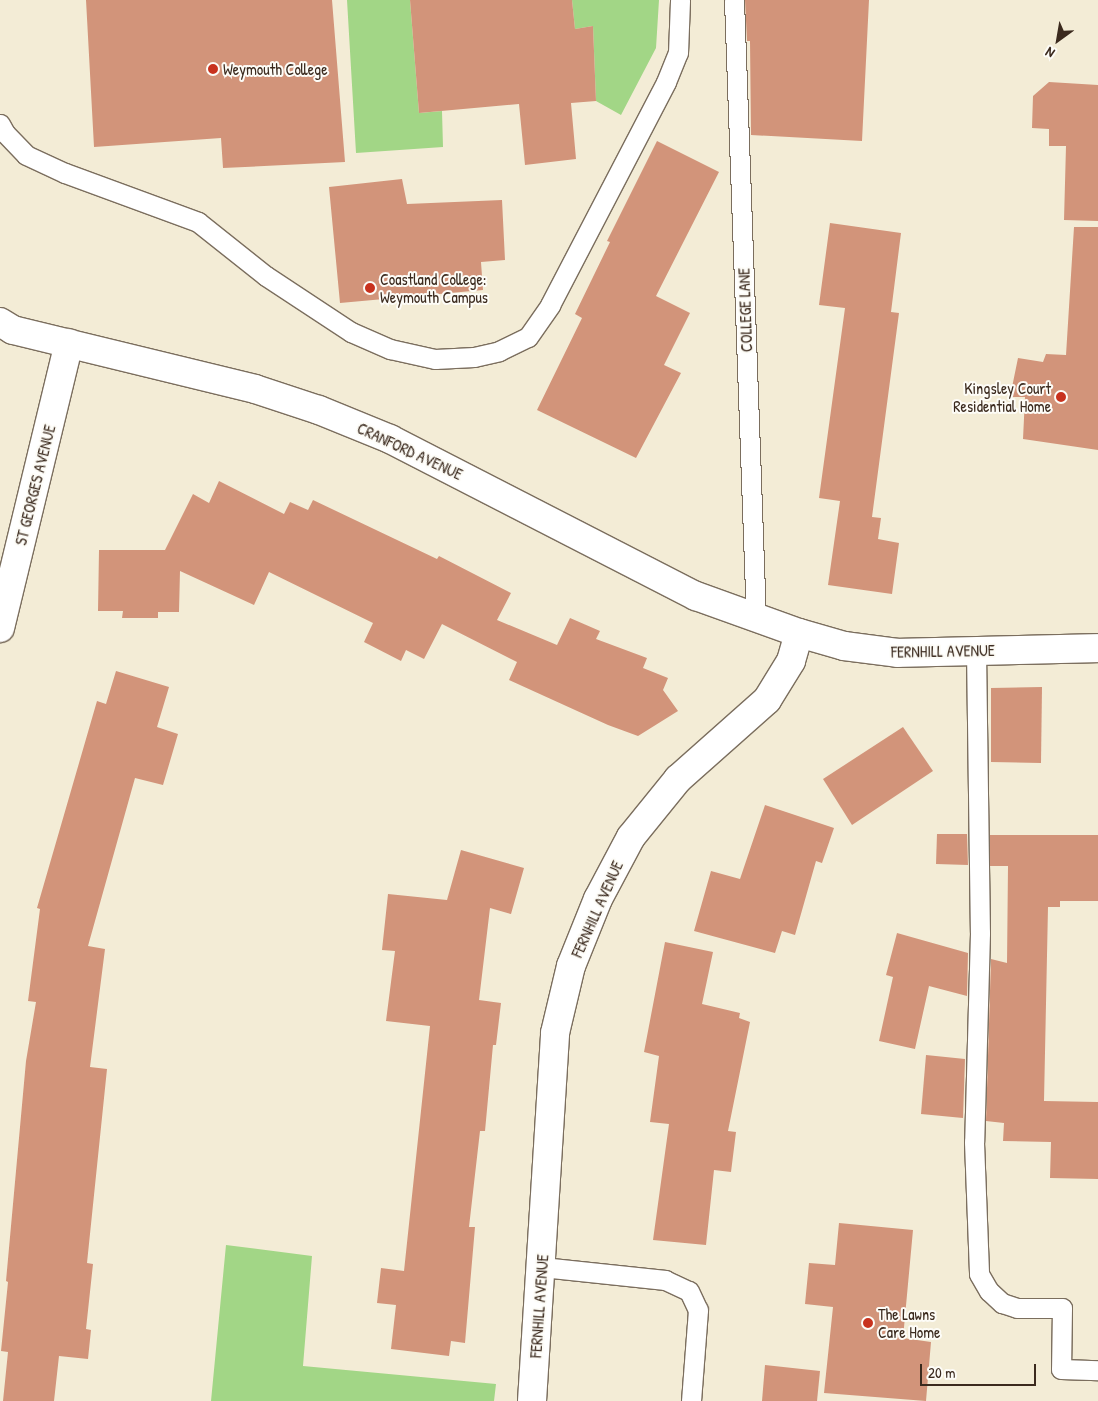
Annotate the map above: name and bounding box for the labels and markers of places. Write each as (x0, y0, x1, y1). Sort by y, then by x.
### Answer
place label: Weymouth College (223, 59, 328, 79)
marker: Weymouth College (207, 63, 219, 75)
place label: Coastland College: Weymouth Campus (380, 269, 488, 307)
marker: Coastland College: Weymouth Campus (364, 282, 376, 294)
place label: Kingsley Court Residential Home (953, 378, 1051, 416)
marker: Kingsley Court Residential Home (1055, 391, 1067, 403)
place label: The Lawns Care Home (878, 1304, 940, 1342)
marker: The Lawns Care Home (862, 1317, 874, 1329)

